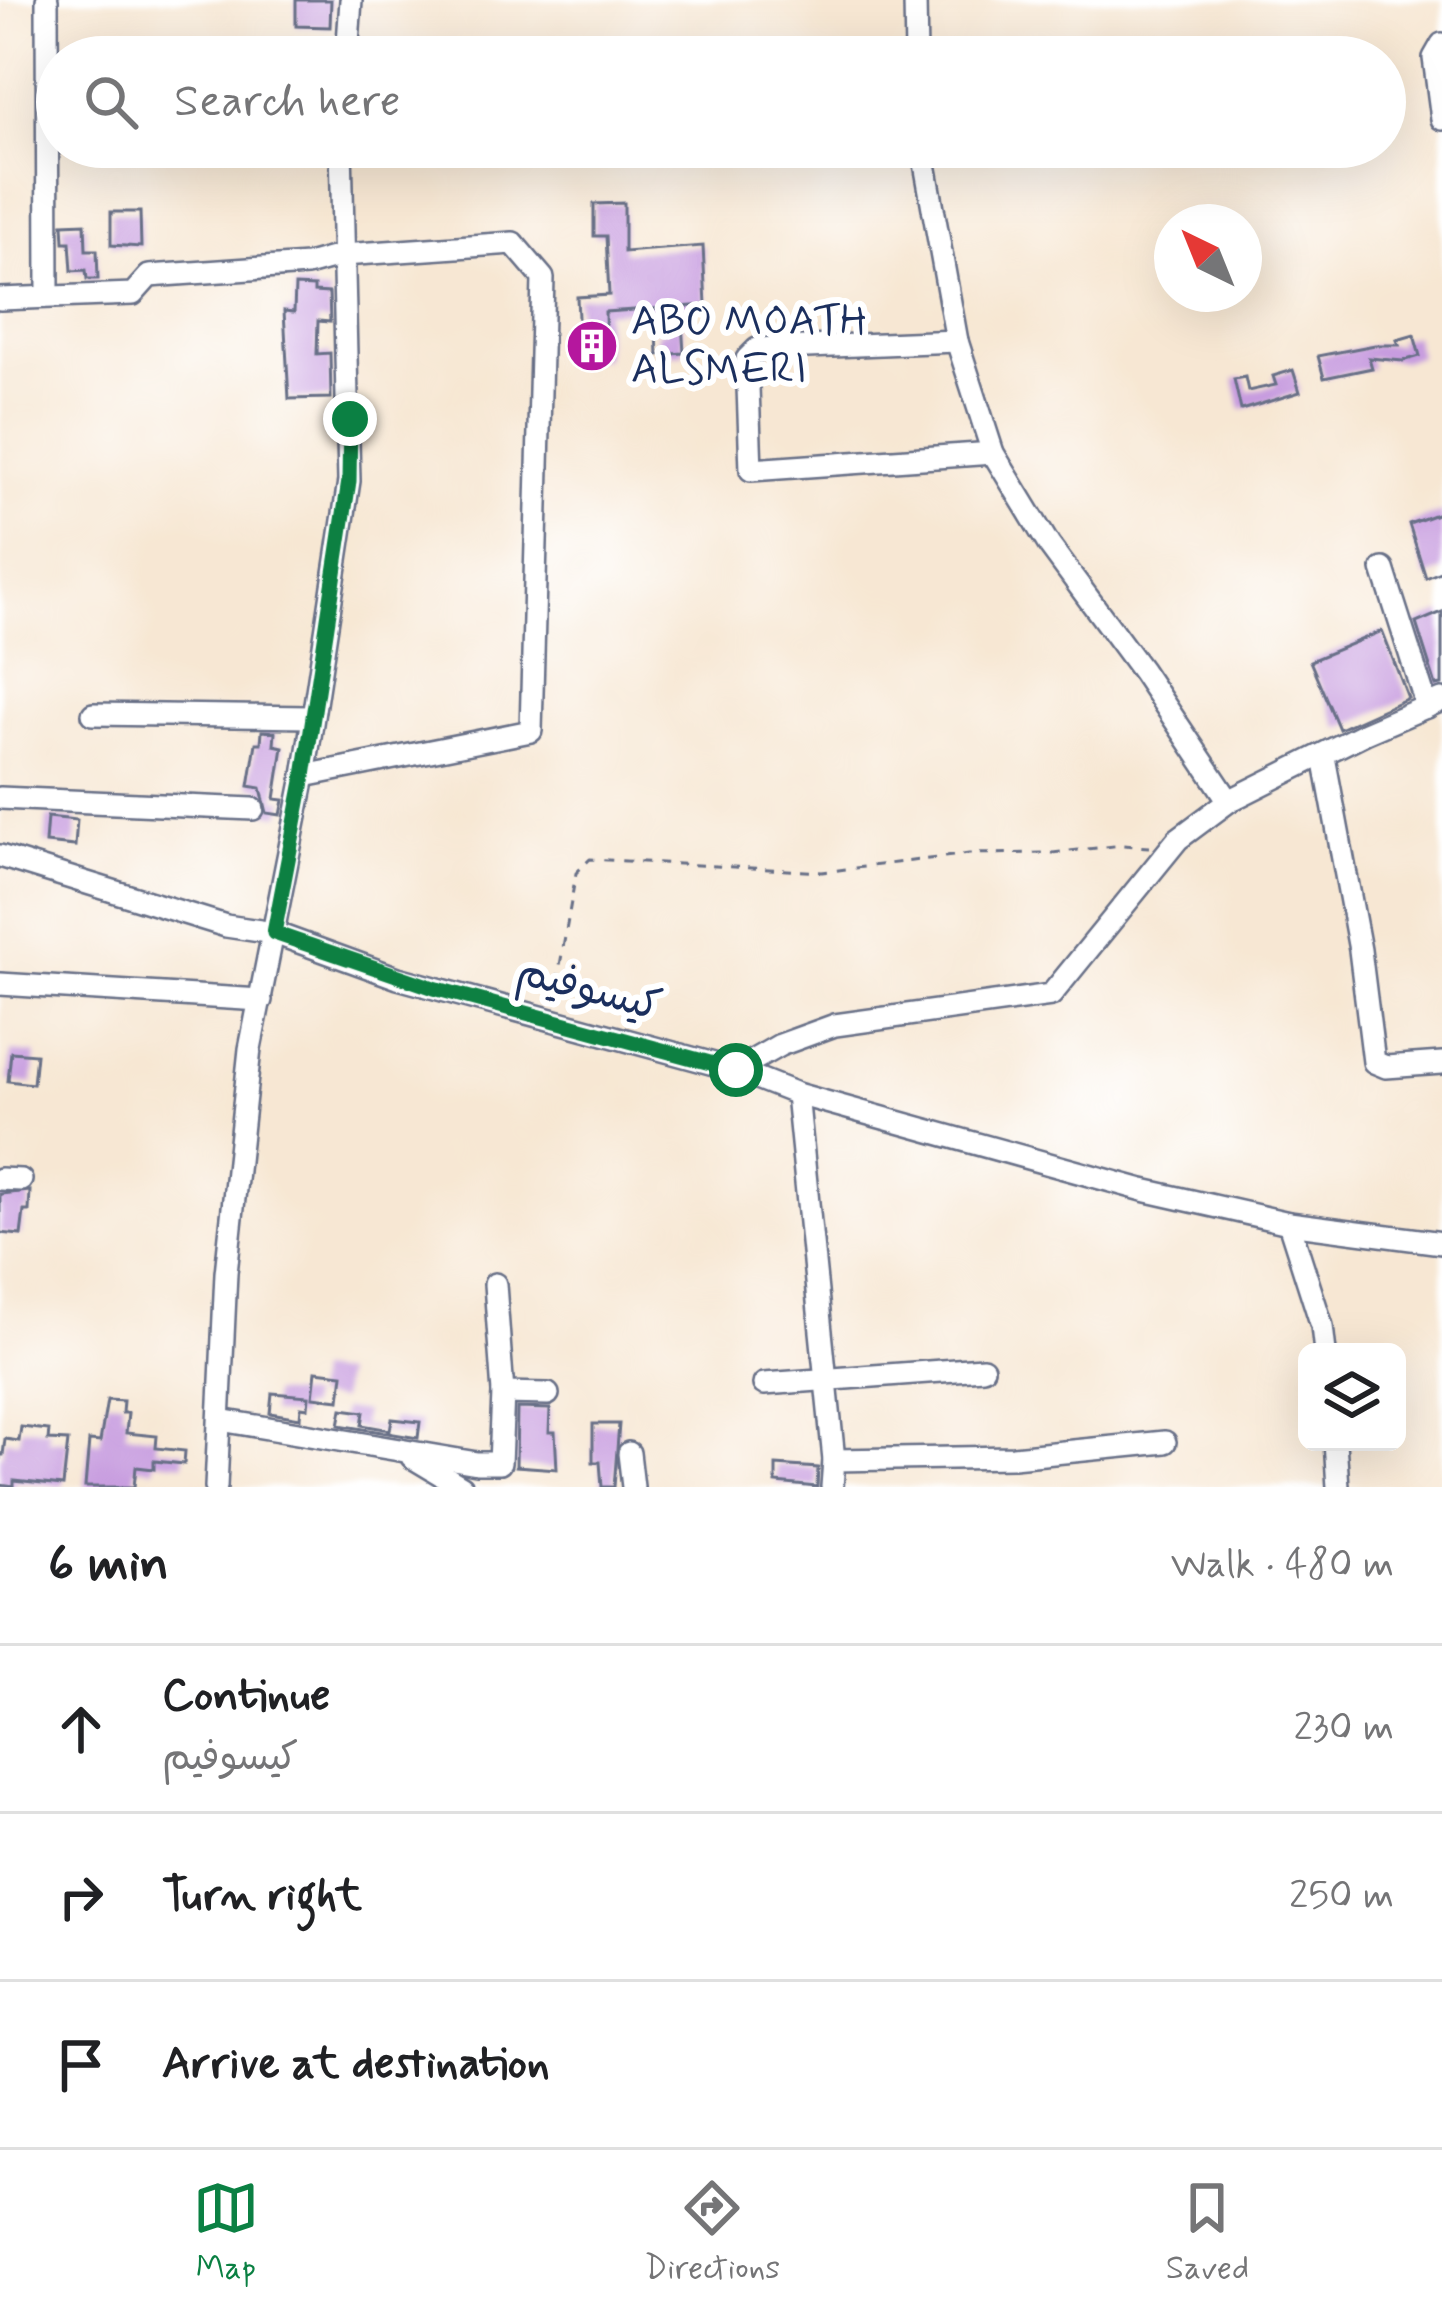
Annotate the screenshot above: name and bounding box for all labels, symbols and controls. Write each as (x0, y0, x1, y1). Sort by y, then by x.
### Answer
search box (36, 36, 1406, 168)
icon: search (78, 69, 144, 135)
text: Search here (174, 73, 401, 132)
north arrow (1154, 204, 1262, 312)
place label: ABO MOATH ALSMERI (631, 295, 867, 398)
building icon: ABO MOATH ALSMERI (564, 318, 620, 374)
route end (323, 392, 377, 446)
street label: كيسوفيم (511, 944, 667, 1037)
route start (709, 1043, 763, 1097)
map controls (1298, 1343, 1406, 1451)
button: layers (1298, 1343, 1406, 1451)
text: 6 min (48, 1532, 169, 1598)
text: Walk · 480 m (1171, 1540, 1394, 1591)
text: Continue (162, 1667, 330, 1726)
icon: ahead (48, 1696, 114, 1762)
text: 230 m (1293, 1703, 1394, 1754)
text: كيسوفيم (162, 1733, 298, 1784)
icon: right (48, 1864, 114, 1930)
text: Turn right (162, 1867, 362, 1926)
text: 250 m (1289, 1871, 1394, 1922)
icon: arrive (48, 2032, 114, 2098)
text: Arrive at destination (162, 2035, 550, 2094)
tab: Map (193, 2175, 259, 2291)
tab: Directions (644, 2175, 780, 2291)
tab: Saved (1166, 2175, 1249, 2291)

